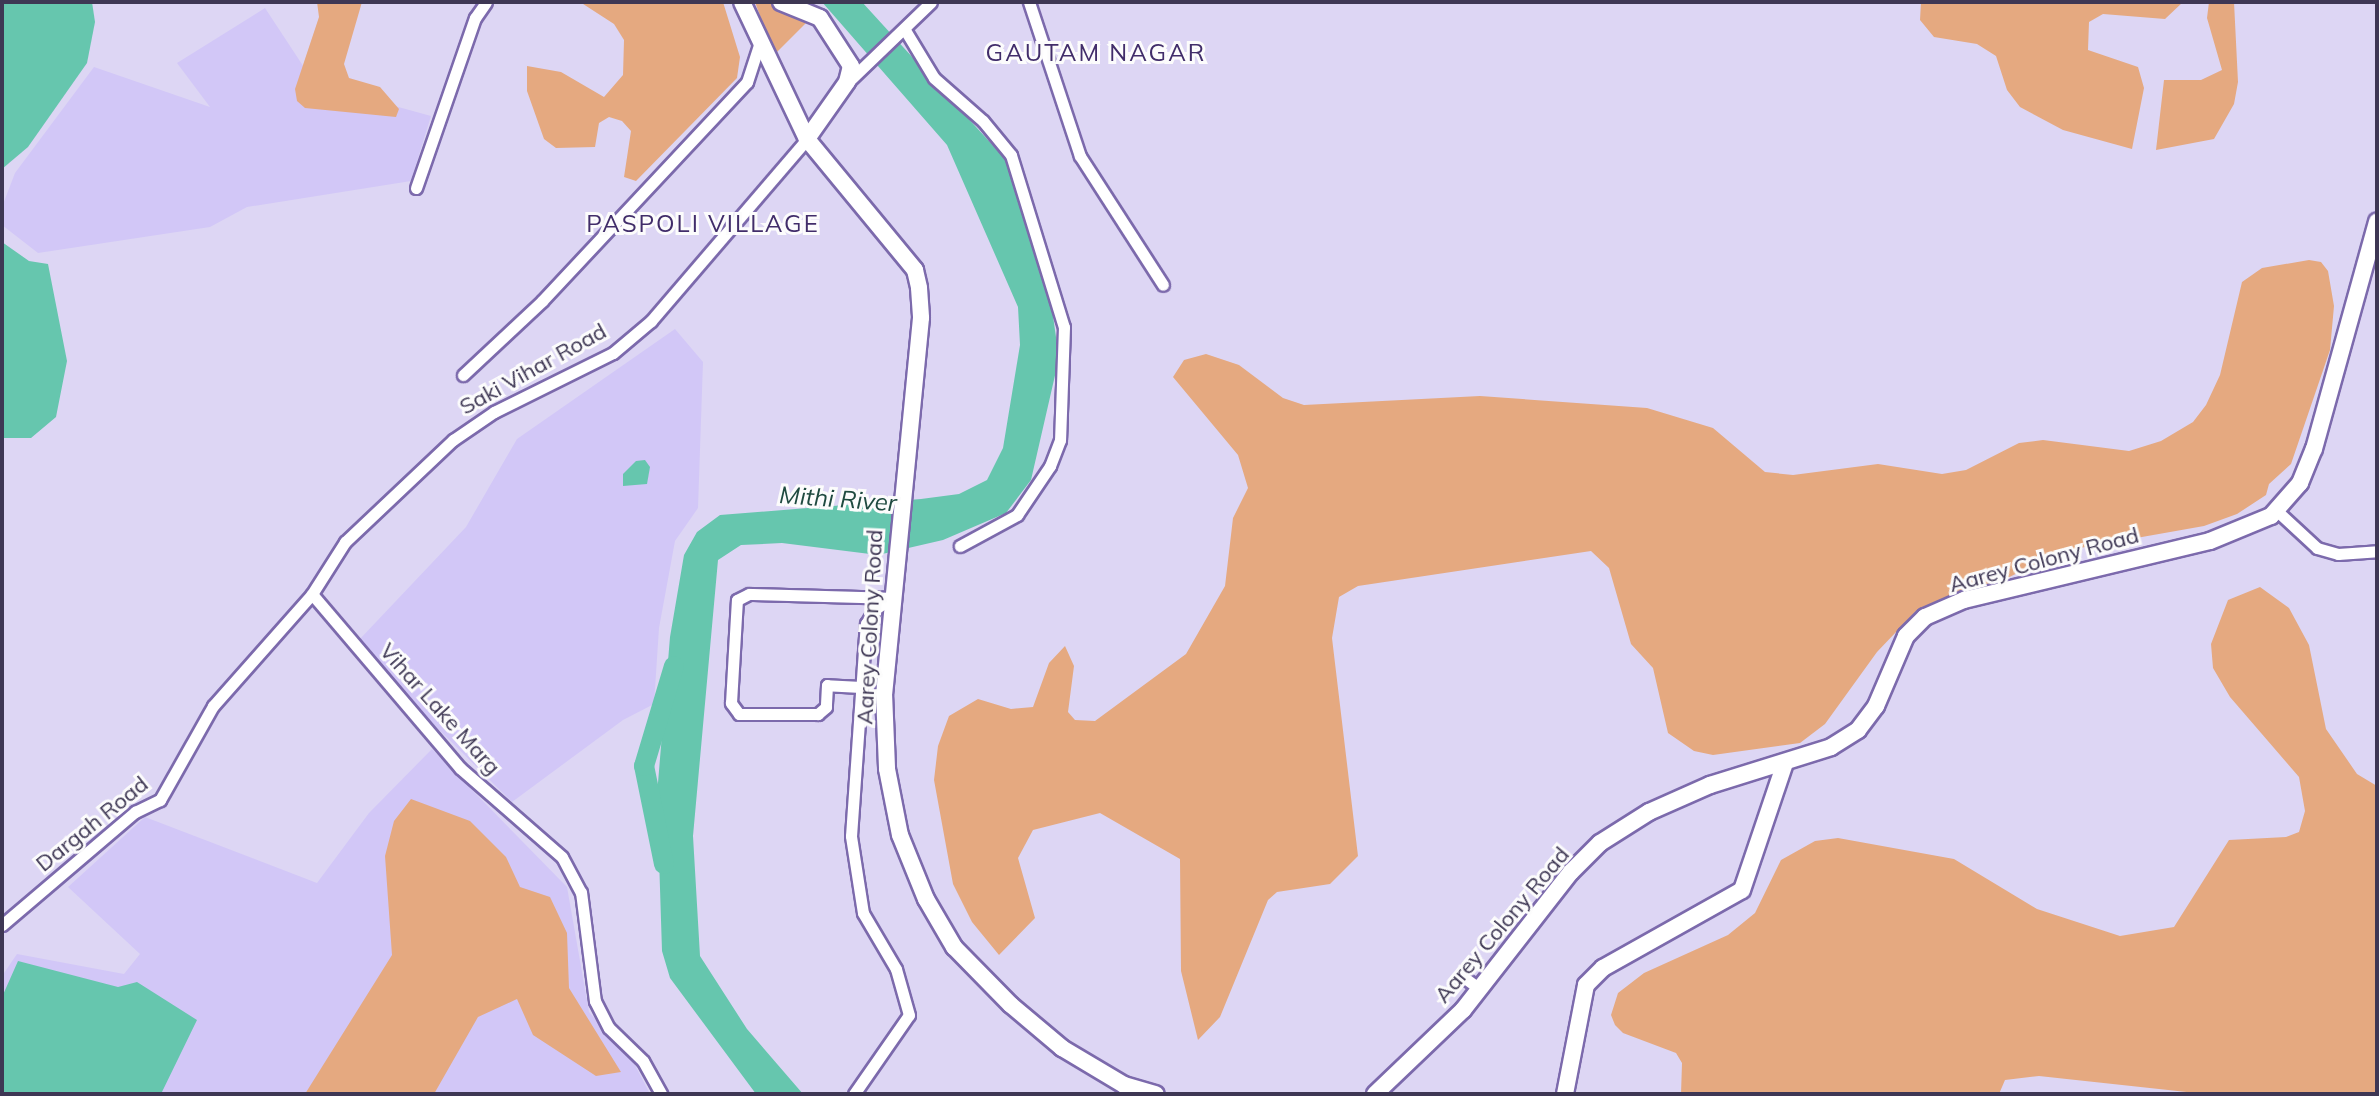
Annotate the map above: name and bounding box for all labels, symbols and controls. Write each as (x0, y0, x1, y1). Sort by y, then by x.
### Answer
district label: GAUTAM NAGAR (986, 39, 1206, 67)
district label: PASPOLI VILLAGE (586, 210, 820, 238)
street label: Saki Vihar Road (455, 318, 611, 420)
water label: Mithi River (778, 481, 898, 517)
street label: Aarey Colony Road (1946, 522, 2142, 598)
street label: Aarey Colony Road (852, 529, 888, 725)
street label: Vihar Lake Marg (374, 638, 506, 780)
street label: Dargah Road (31, 771, 153, 877)
street label: Aarey Colony Road (1429, 842, 1575, 1008)

